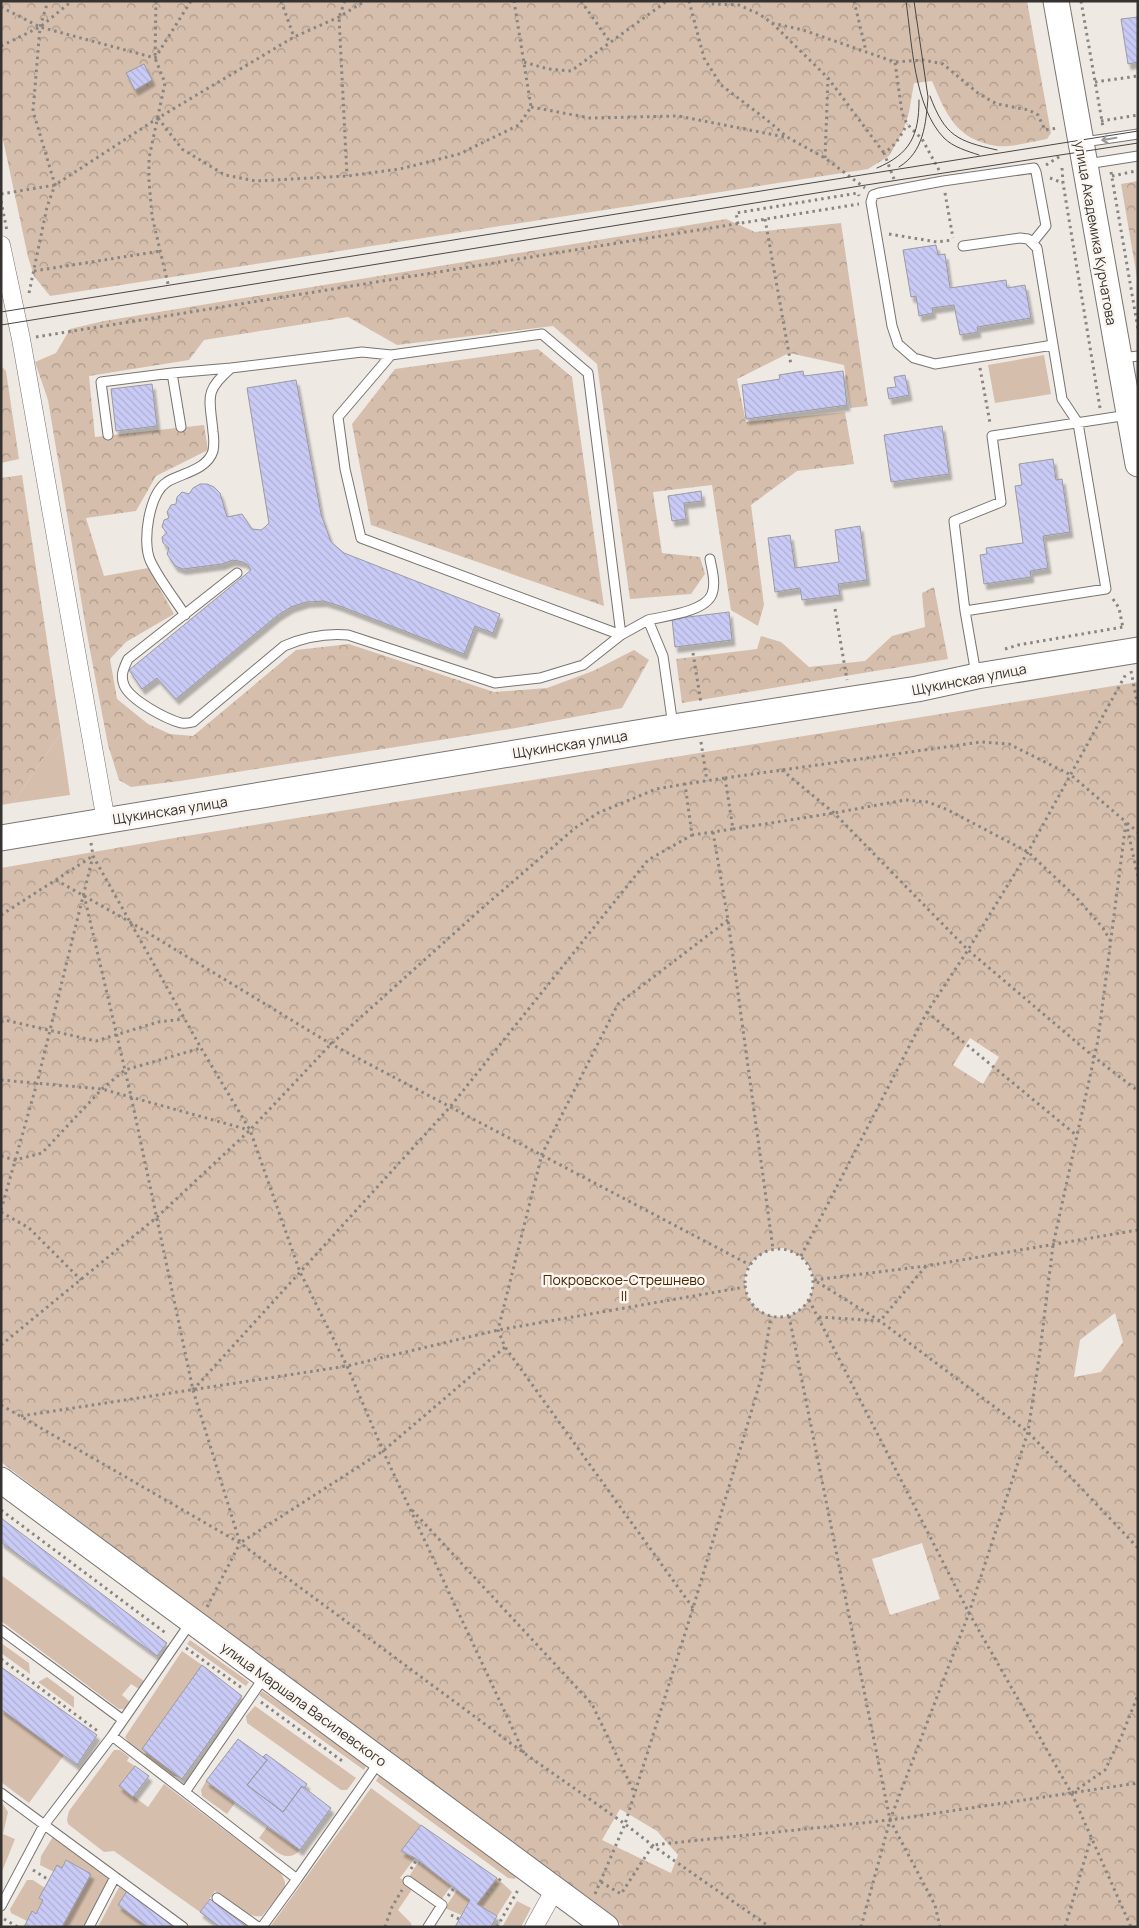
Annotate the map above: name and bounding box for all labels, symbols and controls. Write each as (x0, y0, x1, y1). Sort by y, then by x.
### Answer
one-way arrow (1101, 134, 1117, 144)
street label: улица Академика Курчатова (1070, 139, 1122, 327)
street label: Щукинская улица (910, 659, 1028, 699)
street label: Щукинская улица (511, 726, 629, 762)
street label: Щукинская улица (111, 792, 229, 828)
park label: Покровское-Стрешнево II (543, 1270, 705, 1305)
street label: улица Маршала Василевского (217, 1637, 391, 1771)

